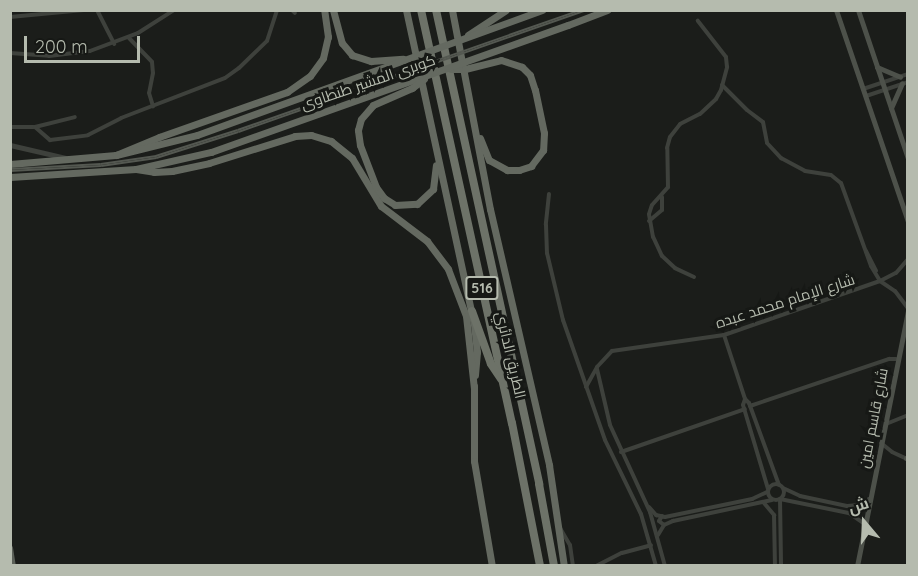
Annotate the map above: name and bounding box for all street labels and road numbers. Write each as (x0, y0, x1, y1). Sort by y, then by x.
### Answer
street label: كوبرى المشير طنطاوى (298, 51, 438, 113)
street label: شارع الإمام محمد عبده (713, 270, 857, 332)
road number: 516 (464, 277, 500, 299)
street label: الطريق الدائري (492, 310, 530, 400)
street label: شارع قاسم امين (854, 366, 892, 470)

